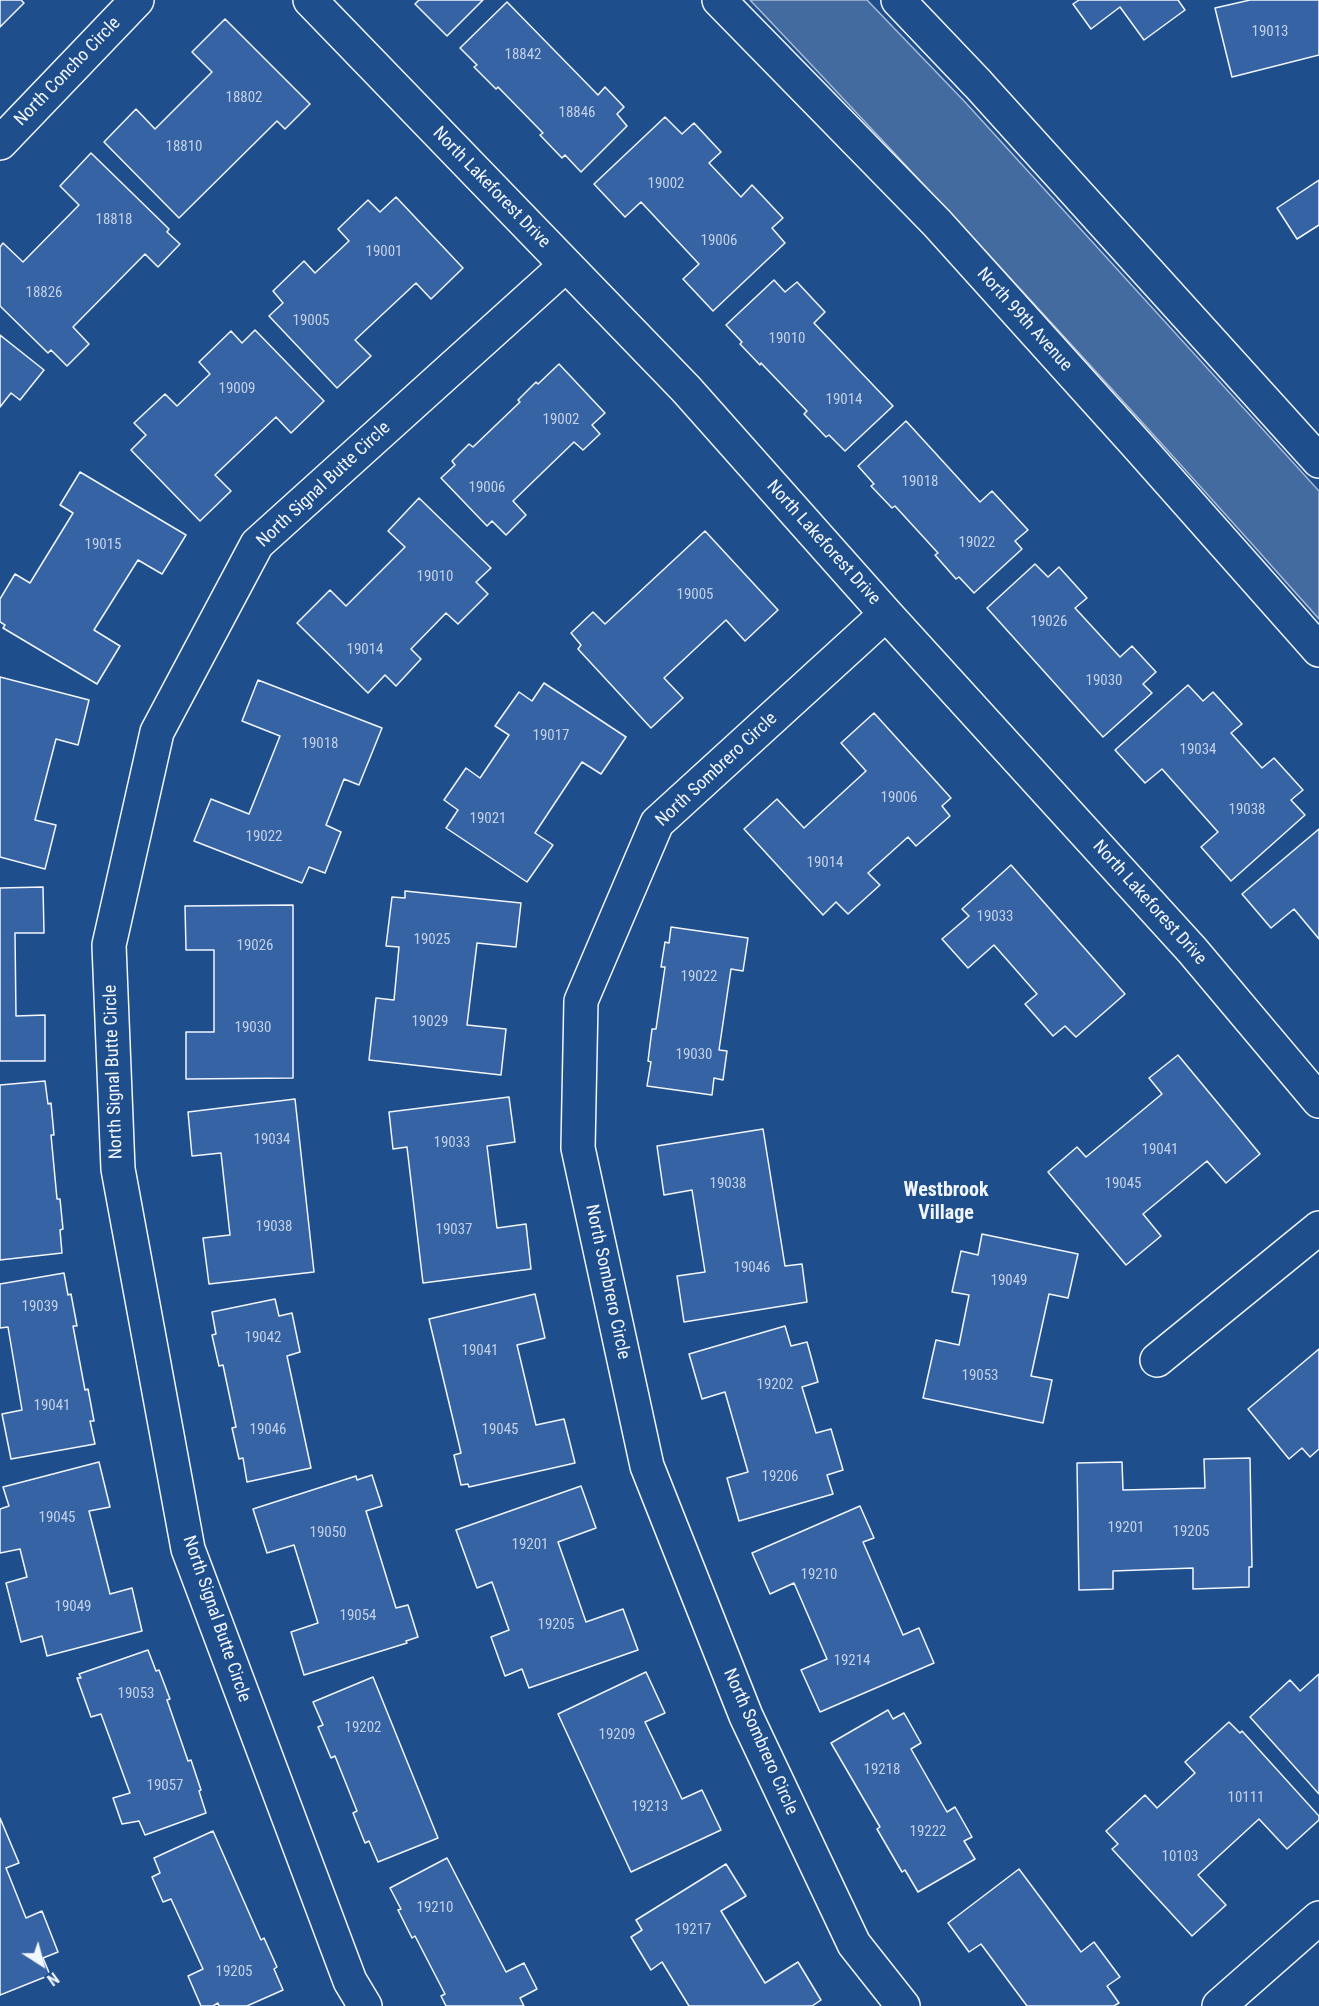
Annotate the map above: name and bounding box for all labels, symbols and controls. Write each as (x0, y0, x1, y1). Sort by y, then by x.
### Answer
street label: North Concho Circle (11, 13, 125, 131)
house number: 19013 (1251, 23, 1289, 41)
house number: 18842 (504, 46, 542, 64)
house number: 18802 (225, 89, 263, 107)
house number: 18846 (558, 104, 596, 122)
street label: North Lakeforest Drive (428, 123, 554, 253)
house number: 18810 (165, 138, 203, 156)
house number: 19002 (647, 175, 685, 193)
house number: 18818 (95, 211, 133, 229)
house number: 19006 (700, 232, 738, 250)
house number: 19001 (365, 243, 403, 261)
street label: North 99th Avenue (972, 264, 1076, 376)
house number: 18826 (25, 284, 63, 302)
house number: 19005 (292, 312, 330, 330)
house number: 19010 (768, 330, 806, 348)
house number: 19009 (218, 380, 256, 398)
house number: 19014 (825, 391, 863, 409)
house number: 19002 (542, 411, 580, 429)
street label: North Signal Butte Circle (253, 418, 395, 552)
house number: 19018 (901, 473, 939, 491)
street label: North Lakeforest Drive (761, 476, 885, 610)
house number: 19006 (468, 479, 506, 497)
house number: 19022 (958, 534, 996, 552)
house number: 19015 (84, 536, 122, 554)
house number: 19010 (416, 568, 454, 586)
house number: 19005 (676, 586, 714, 604)
house number: 19026 (1030, 613, 1068, 631)
house number: 19014 (346, 641, 384, 659)
house number: 19030 (1085, 672, 1123, 690)
street label: North Sombrero Circle (652, 708, 782, 832)
house number: 19017 (532, 727, 570, 745)
house number: 19018 (301, 735, 339, 753)
house number: 19034 (1179, 741, 1217, 759)
house number: 19006 (880, 789, 918, 807)
house number: 19038 (1228, 801, 1266, 819)
house number: 19021 (469, 810, 507, 828)
house number: 19022 (245, 828, 283, 846)
street label: North Lakeforest Drive (1087, 836, 1211, 970)
house number: 19014 (806, 854, 844, 872)
house number: 19033 (976, 908, 1014, 926)
house number: 19025 (413, 931, 451, 949)
house number: 19026 (236, 937, 274, 955)
house number: 19022 (680, 968, 718, 986)
street label: North Signal Butte Circle (100, 984, 128, 1160)
house number: 19029 (411, 1013, 449, 1031)
house number: 19030 (234, 1019, 272, 1037)
house number: 19030 (675, 1046, 713, 1064)
house number: 19034 (253, 1131, 291, 1149)
house number: 19033 (433, 1134, 471, 1152)
house number: 19041 (1141, 1141, 1179, 1159)
house number: 19038 (709, 1175, 747, 1193)
house number: 19045 (1104, 1175, 1142, 1193)
district label: Westbrook Village (903, 1179, 989, 1226)
street label: North Sombrero Circle (580, 1203, 634, 1361)
house number: 19038 (255, 1218, 293, 1236)
house number: 19037 (435, 1221, 473, 1239)
house number: 19046 (733, 1259, 771, 1277)
house number: 19049 (990, 1272, 1028, 1290)
house number: 19039 (21, 1298, 59, 1316)
house number: 19042 (244, 1329, 282, 1347)
house number: 19041 (461, 1342, 499, 1360)
house number: 19053 (961, 1367, 999, 1385)
house number: 19202 (756, 1376, 794, 1394)
house number: 19041 (33, 1397, 71, 1415)
house number: 19046 (249, 1421, 287, 1439)
house number: 19045 (481, 1421, 519, 1439)
house number: 19206 (761, 1468, 799, 1486)
house number: 19045 (38, 1509, 76, 1527)
house number: 19201 (1107, 1519, 1145, 1537)
house number: 19205 (1172, 1523, 1210, 1541)
house number: 19050 (309, 1524, 347, 1542)
street label: North Signal Butte Circle (177, 1533, 255, 1705)
house number: 19201 (511, 1536, 549, 1554)
house number: 19210 (800, 1566, 838, 1584)
house number: 19049 (54, 1598, 92, 1616)
house number: 19054 (339, 1607, 377, 1625)
house number: 19205 (537, 1616, 575, 1634)
house number: 19214 (833, 1652, 871, 1670)
street label: North Sombrero Circle (718, 1666, 802, 1818)
house number: 19053 (117, 1685, 155, 1703)
house number: 19202 (344, 1719, 382, 1737)
house number: 19209 (598, 1726, 636, 1744)
house number: 19218 (863, 1761, 901, 1779)
house number: 19057 (146, 1777, 184, 1795)
house number: 10111 (1227, 1789, 1265, 1807)
house number: 19213 (631, 1798, 669, 1816)
house number: 19222 (909, 1823, 947, 1841)
house number: 10103 (1161, 1848, 1199, 1866)
house number: 19210 (416, 1899, 454, 1917)
house number: 19217 (674, 1921, 712, 1939)
north arrow (12, 1934, 72, 1994)
house number: 19205 (215, 1963, 253, 1981)
text: N (43, 1968, 62, 1990)

